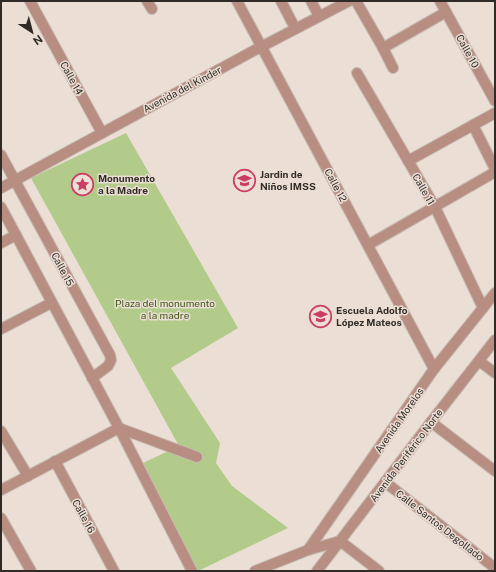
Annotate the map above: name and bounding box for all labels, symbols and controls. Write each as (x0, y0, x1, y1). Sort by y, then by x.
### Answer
north arrow (12, 12, 52, 52)
street label: Calle 10 (454, 32, 482, 70)
text: N (31, 33, 45, 47)
street label: Calle 14 (58, 59, 86, 97)
street label: Avenida del Kinder (141, 63, 223, 115)
street label: Calle 12 (322, 166, 350, 204)
school or university icon: Jardin de Niños IMSS (232, 167, 258, 193)
place label: Jardin de Niños IMSS (260, 168, 316, 192)
place icon: Monumento a la Madre (69, 171, 95, 197)
street label: Calle 11 (410, 171, 438, 207)
place label: Monumento a la Madre (98, 172, 155, 196)
street label: Calle 15 (49, 250, 77, 288)
park label: Plaza del monumento a la madre (115, 297, 215, 321)
school or university icon: Escuela Adolfo López Mateos (308, 303, 334, 329)
place label: Escuela Adolfo López Mateos (336, 304, 408, 328)
street label: Avenida Morelos (372, 385, 426, 455)
street label: Avenida Periférico Norte (367, 406, 445, 504)
street label: Calle Santos Degollado (394, 487, 486, 563)
street label: Calle 16 (70, 497, 98, 535)

